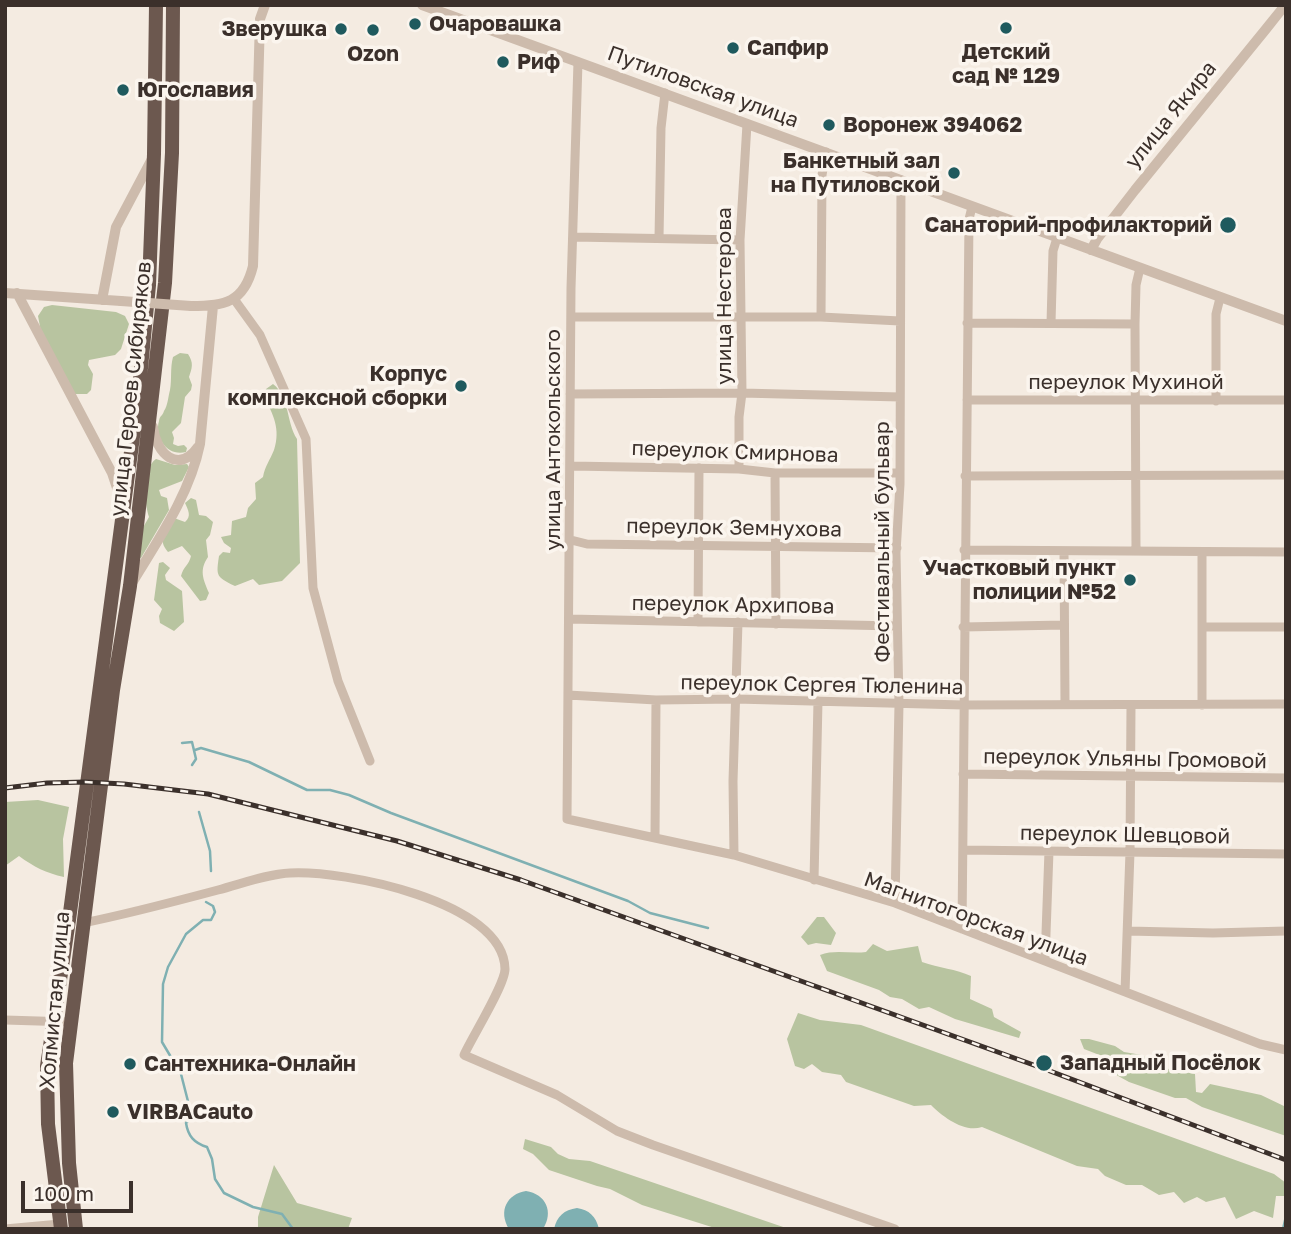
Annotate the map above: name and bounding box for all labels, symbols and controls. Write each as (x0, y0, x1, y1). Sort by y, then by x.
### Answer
place label: Очаровашка (429, 11, 561, 37)
place label: Зверушка (222, 16, 327, 42)
marker: Очаровашка (407, 16, 423, 32)
marker: Детский сад № 129 (998, 20, 1014, 36)
marker: Зверушка (333, 21, 349, 37)
marker: Ozon (365, 22, 381, 38)
place label: Сапфир (747, 35, 829, 61)
place label: Детский сад № 129 (952, 39, 1060, 89)
marker: Сапфир (725, 40, 741, 56)
place label: Ozon (347, 41, 399, 67)
street label: Путиловская улица (604, 41, 802, 133)
place label: Риф (517, 49, 560, 75)
marker: Риф (495, 54, 511, 70)
street label: улица Якира (1120, 56, 1222, 174)
place label: Югославия (137, 77, 254, 103)
marker: Югославия (115, 82, 131, 98)
place label: Воронеж 394062 (843, 112, 1022, 138)
marker: Воронеж 394062 (821, 117, 837, 133)
place label: Банкетный зал на Путиловской (771, 148, 940, 198)
marker: Банкетный зал на Путиловской (946, 165, 962, 181)
street label: улица Нестерова (711, 207, 737, 385)
place label: Cанаторий-профилакторий (924, 212, 1212, 238)
marker: Cанаторий-профилакторий (1218, 215, 1238, 235)
street label: улица Героев Сибиряков (105, 260, 157, 518)
street label: улица Антокольского (540, 329, 566, 551)
place label: Корпус комплексной сборки (227, 361, 447, 411)
street label: переулок Мухиной (1028, 369, 1224, 395)
marker: Корпус комплексной сборки (453, 378, 469, 394)
street label: Фестивальный бульвар (869, 421, 895, 663)
street label: переулок Смирнова (631, 436, 839, 468)
street label: переулок Земнухова (626, 514, 842, 542)
place label: Участковый пункт полиции №52 (922, 555, 1116, 605)
marker: Участковый пункт полиции №52 (1122, 572, 1138, 588)
street label: переулок Архипова (631, 591, 835, 619)
street label: переулок Сергея Тюленина (680, 670, 964, 700)
street label: переулок Ульяны Громовой (983, 744, 1267, 774)
street label: переулок Шевцовой (1020, 821, 1230, 849)
street label: Магнитогорская улица (860, 867, 1092, 971)
street label: Холмистая улица (35, 910, 75, 1090)
place label: Западный Посёлок (1060, 1050, 1261, 1076)
place label: Сантехника-Онлайн (144, 1051, 356, 1077)
marker: Западный Посёлок (1034, 1053, 1054, 1073)
marker: Сантехника-Онлайн (122, 1056, 138, 1072)
place label: VIRBACauto (127, 1099, 253, 1125)
marker: VIRBACauto (105, 1104, 121, 1120)
scale bar (24, 1168, 136, 1212)
text: 100 m (34, 1180, 94, 1206)

